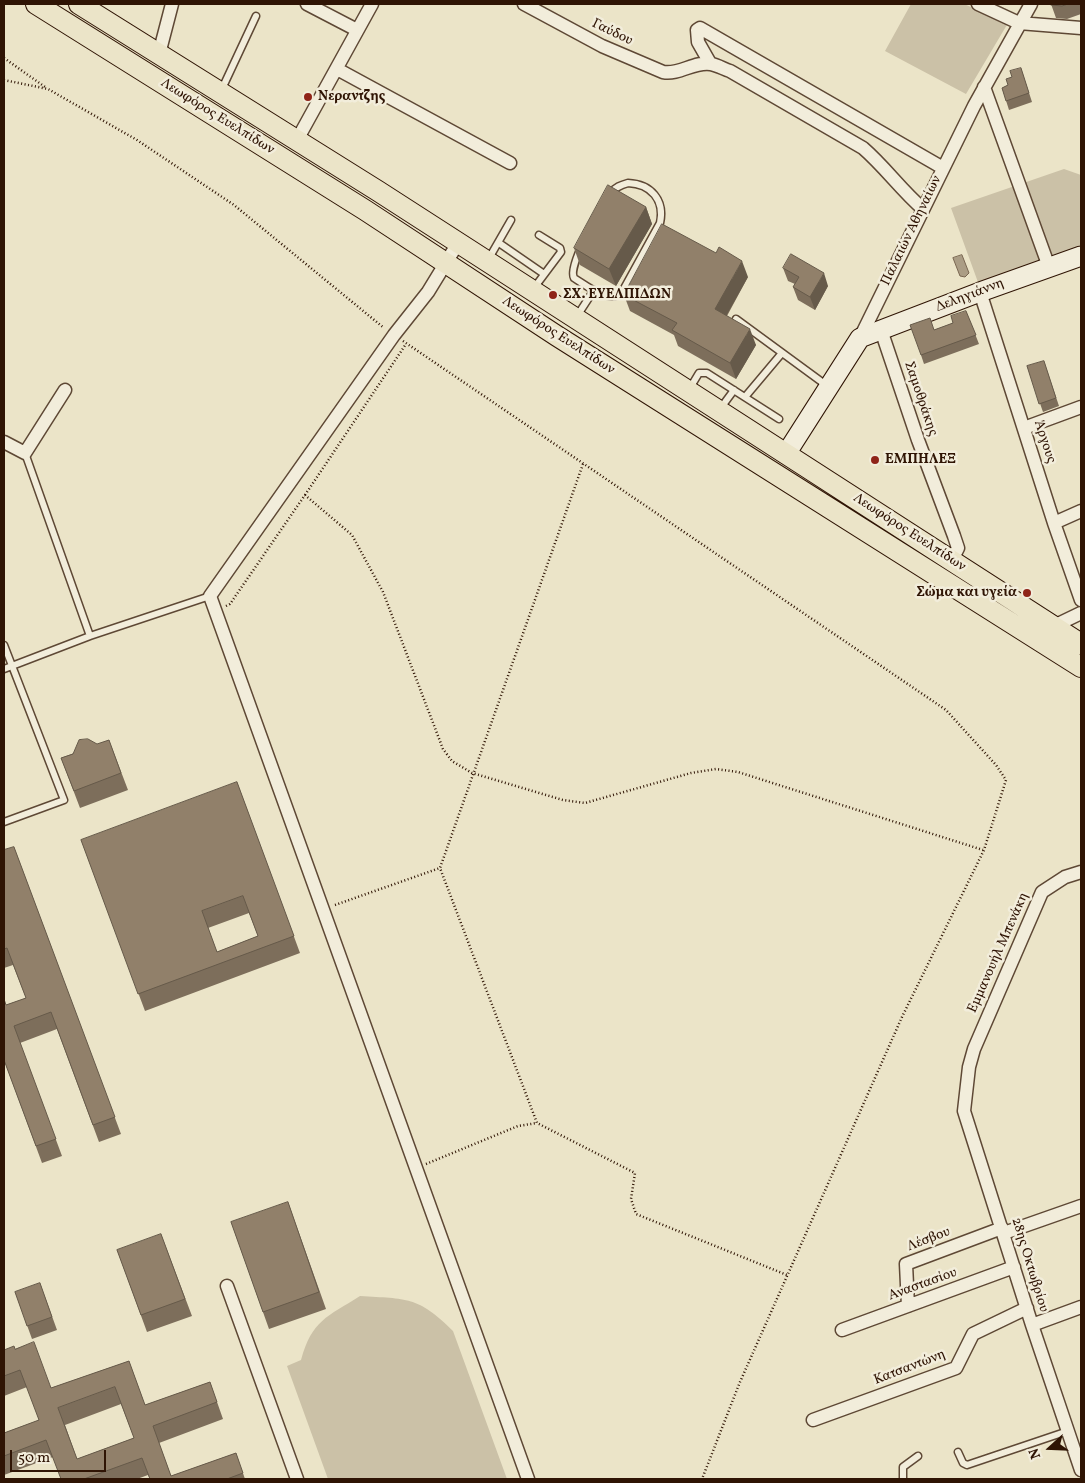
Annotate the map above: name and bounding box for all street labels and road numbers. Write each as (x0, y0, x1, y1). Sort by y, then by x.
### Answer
street label: Γαύδου (589, 16, 635, 50)
street label: Λεωφόρος Ευελπίδων (157, 75, 277, 159)
street label: Παλαιών Αθηναίων (878, 173, 946, 289)
street label: Δεληγιάννη (933, 275, 1007, 317)
street label: Λεωφόρος Ευελπίδων (499, 293, 617, 379)
street label: Σαμοθράκης (899, 359, 941, 439)
street label: Άργους (1029, 418, 1059, 466)
street label: Λεωφόρος Ευελπίδων (850, 490, 968, 576)
street label: Εμμανουήλ Μπενάκη (965, 890, 1033, 1016)
street label: 28ης Οκτωβρίου (1007, 1216, 1051, 1314)
street label: Λέσβου (905, 1224, 953, 1256)
street label: Αναστασίου (886, 1265, 960, 1305)
street label: Κατσαντώνη (872, 1347, 948, 1389)

